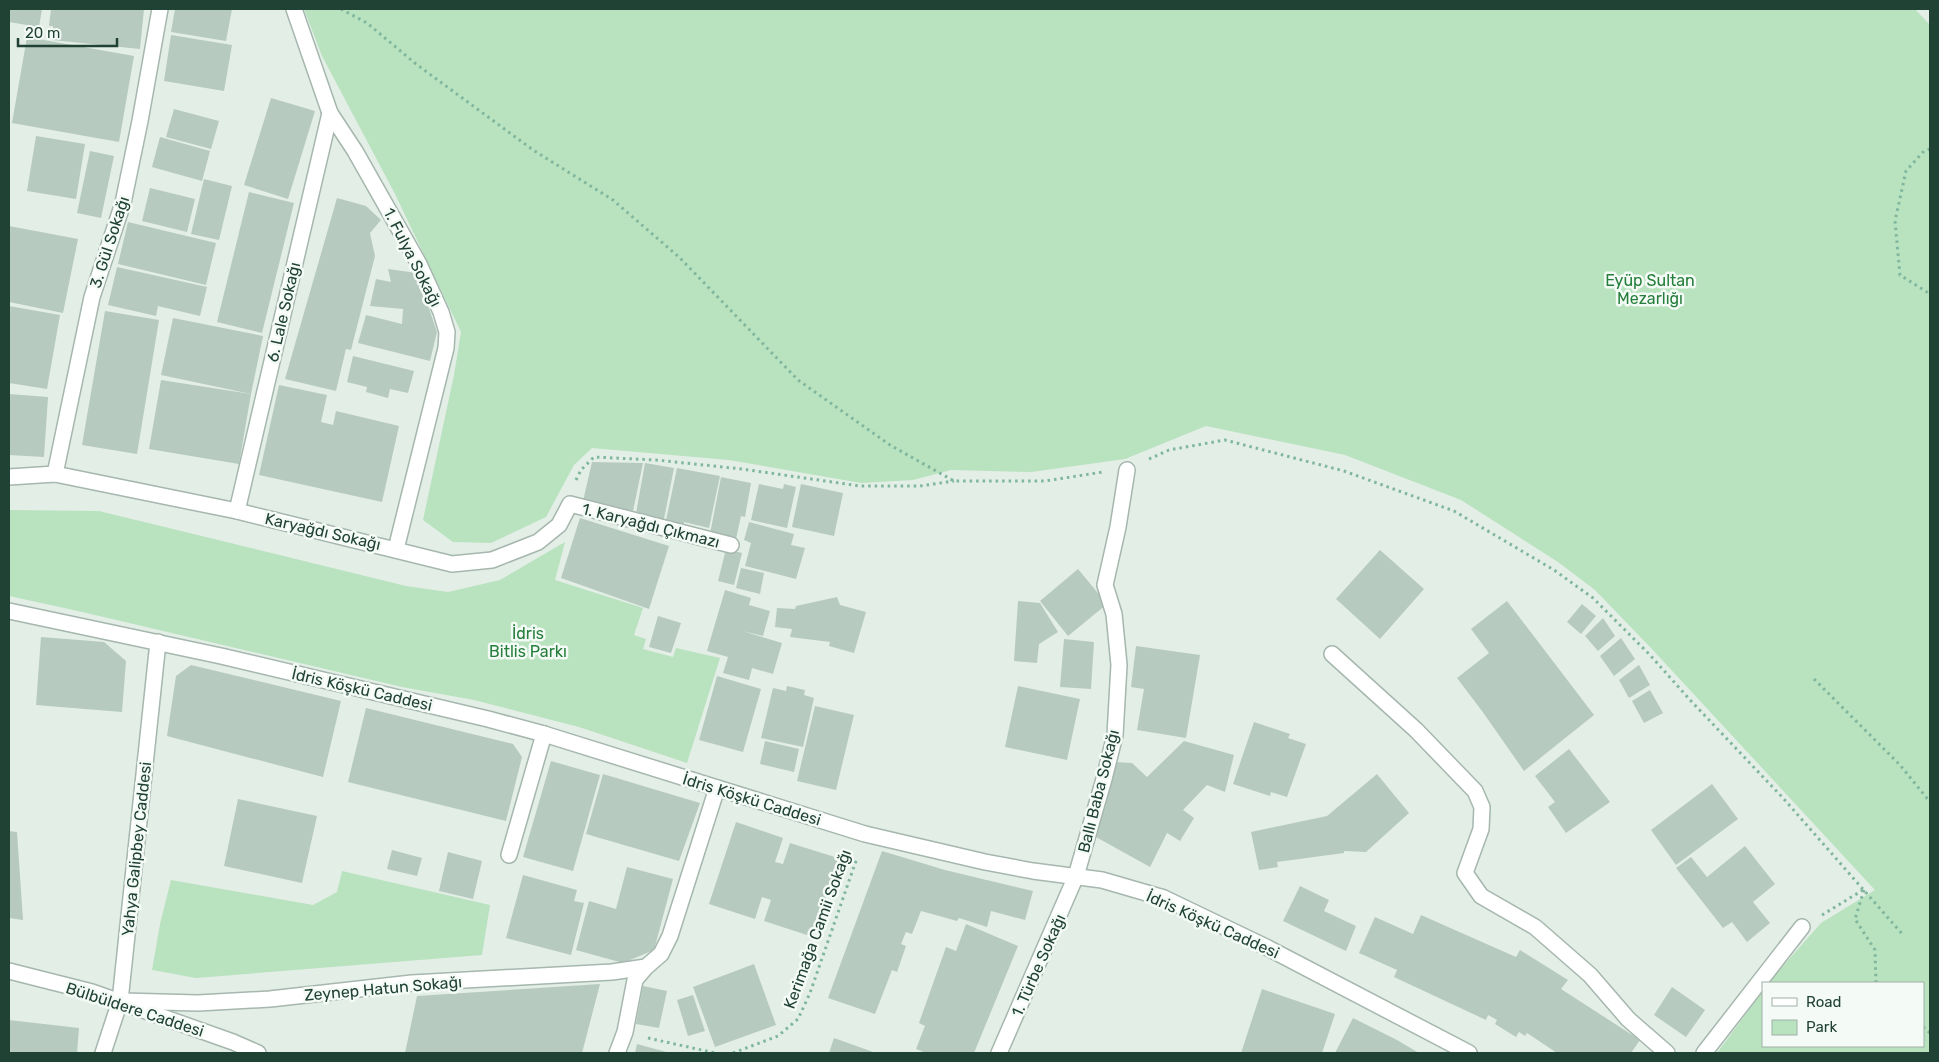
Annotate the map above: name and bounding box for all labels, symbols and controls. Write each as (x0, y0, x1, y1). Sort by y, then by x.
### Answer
scale bar (18, 15, 116, 47)
text: 20 m (25, 24, 60, 42)
street label: 3. Gül Sokağı (86, 194, 133, 290)
street label: 1. Fulya Sokağı (380, 205, 446, 310)
street label: 6. Lale Sokağı (263, 260, 304, 364)
park label: Eyüp Sultan Mezarlığı (1605, 271, 1695, 308)
street label: 1. Karyağdı Çıkmazı (580, 499, 722, 552)
street label: Karyağdı Sokağı (263, 509, 383, 554)
park label: İdris Bitlis Parkı (489, 624, 567, 661)
street label: İdris Köşkü Caddesi (290, 664, 434, 715)
street label: Ballı Baba Sokağı (1074, 728, 1123, 855)
street label: Yahya Galipbey Caddesi (118, 761, 155, 937)
street label: İdris Köşkü Caddesi (680, 769, 823, 830)
street label: Kerimağa Camii Sokağı (780, 847, 855, 1011)
street label: İdris Köşkü Caddesi (1143, 887, 1282, 962)
street label: 1. Türbe Sokağı (1007, 911, 1070, 1019)
street label: Zeynep Hatun Sokağı (303, 972, 463, 1005)
street label: Bülbüldere Caddesi (63, 978, 206, 1041)
legend (1762, 982, 1924, 1047)
text: Road (1806, 993, 1842, 1011)
text: Park (1806, 1018, 1837, 1036)

